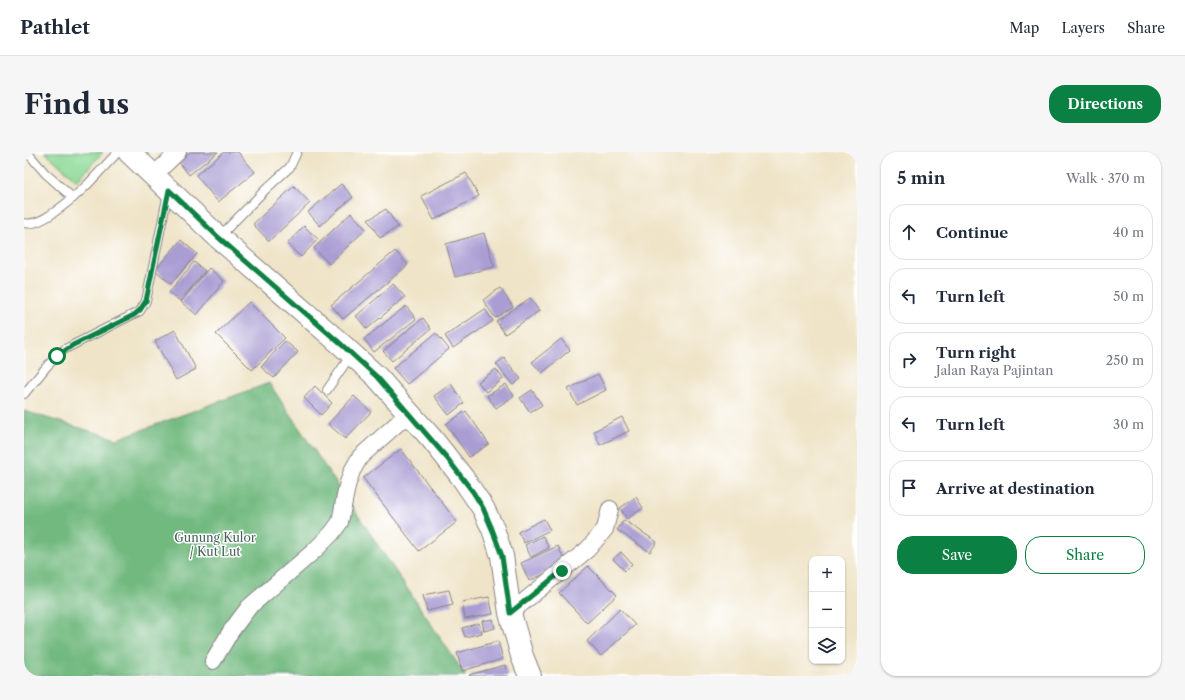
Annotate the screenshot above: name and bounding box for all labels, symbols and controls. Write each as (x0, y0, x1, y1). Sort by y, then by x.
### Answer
text: Pathlet (20, 16, 90, 39)
text: Map (1009, 19, 1039, 37)
text: Layers (1061, 19, 1105, 37)
text: Share (1127, 19, 1165, 37)
button: Directions (1049, 85, 1161, 123)
text: Find us (24, 87, 129, 121)
text: 5 min (897, 168, 945, 188)
text: Walk · 370 m (1066, 170, 1145, 186)
icon: ahead (898, 221, 920, 243)
text: Continue (936, 223, 1008, 242)
text: 40 m (1113, 224, 1144, 240)
icon: left (898, 285, 920, 307)
text: Turn left (936, 287, 1005, 306)
text: 50 m (1113, 288, 1144, 304)
text: Turn right (936, 343, 1016, 362)
route start (48, 347, 66, 365)
icon: right (898, 349, 920, 371)
text: 250 m (1106, 352, 1144, 368)
text: Jalan Raya Pajintan (936, 362, 1053, 378)
icon: left (898, 413, 920, 435)
text: Turn left (936, 415, 1005, 434)
text: 30 m (1113, 416, 1144, 432)
icon: arrive (898, 477, 920, 499)
text: Arrive at destination (936, 479, 1095, 498)
park label: Gunung Kulor / Kut Lut (174, 530, 256, 559)
button: Save (897, 536, 1017, 574)
button: Share (1025, 536, 1145, 574)
map controls (809, 556, 845, 664)
button: + (809, 556, 845, 592)
route end (553, 562, 571, 580)
button: − (809, 592, 845, 628)
button: layers (809, 628, 845, 664)

